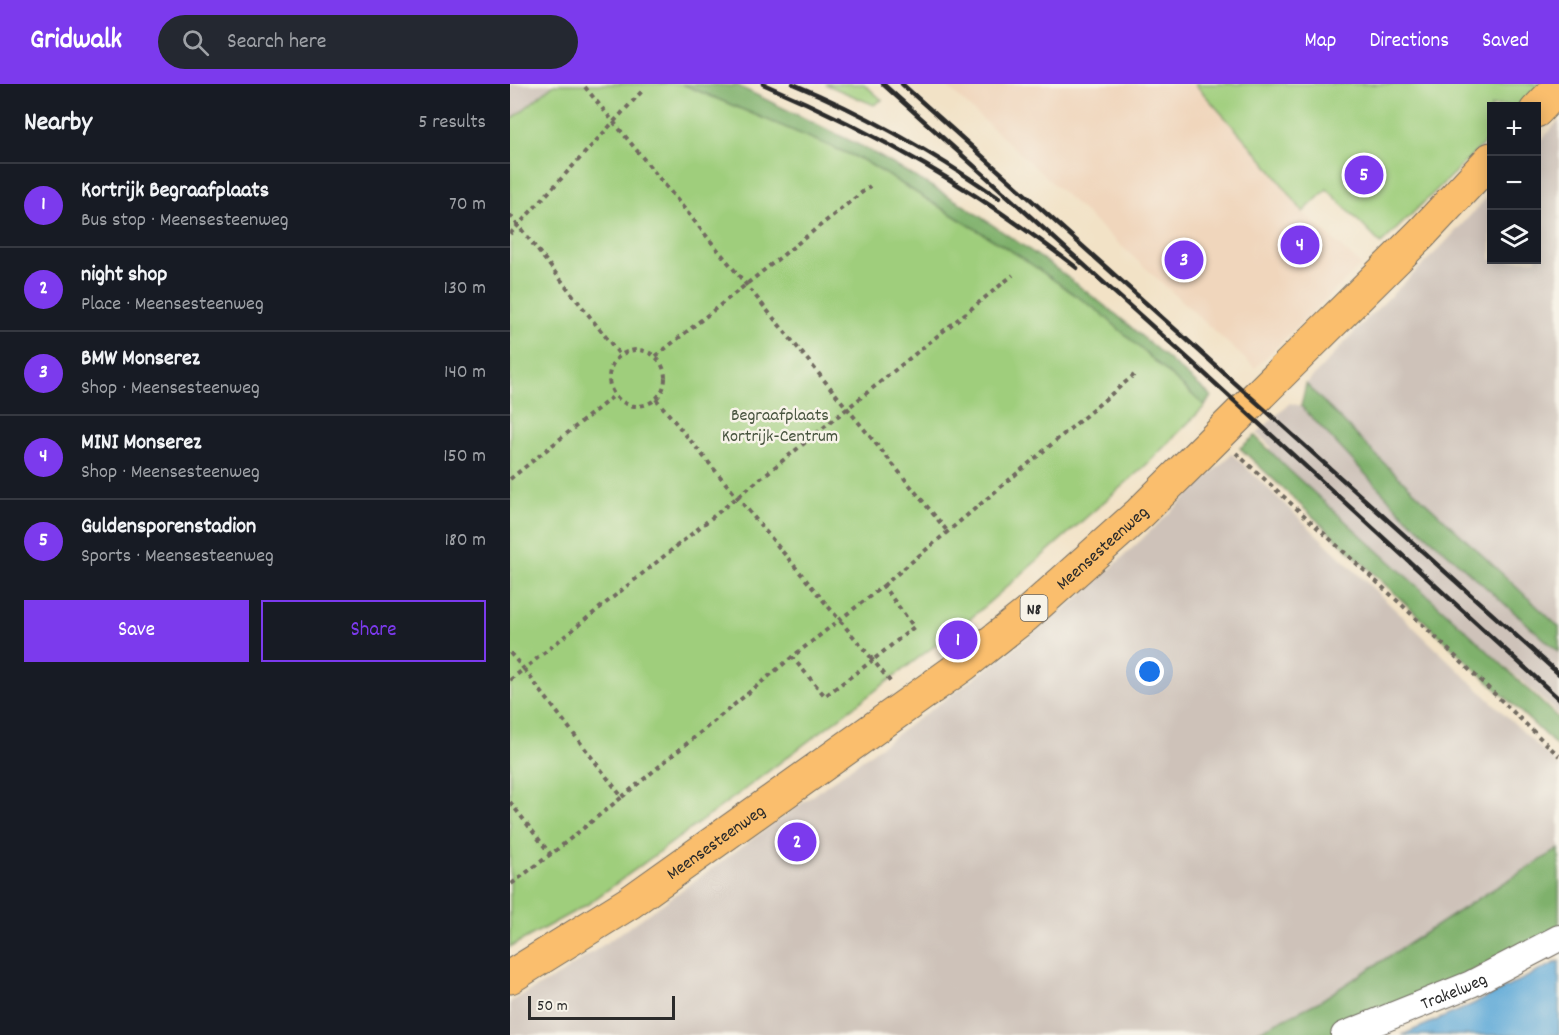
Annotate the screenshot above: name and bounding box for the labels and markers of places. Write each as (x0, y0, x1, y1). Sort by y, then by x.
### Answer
pin: 5 (1344, 152, 1384, 197)
pin: 4 (1280, 222, 1320, 268)
pin: 3 (1164, 238, 1204, 282)
pin: 1 (938, 618, 978, 662)
pin: 2 (778, 820, 816, 864)

